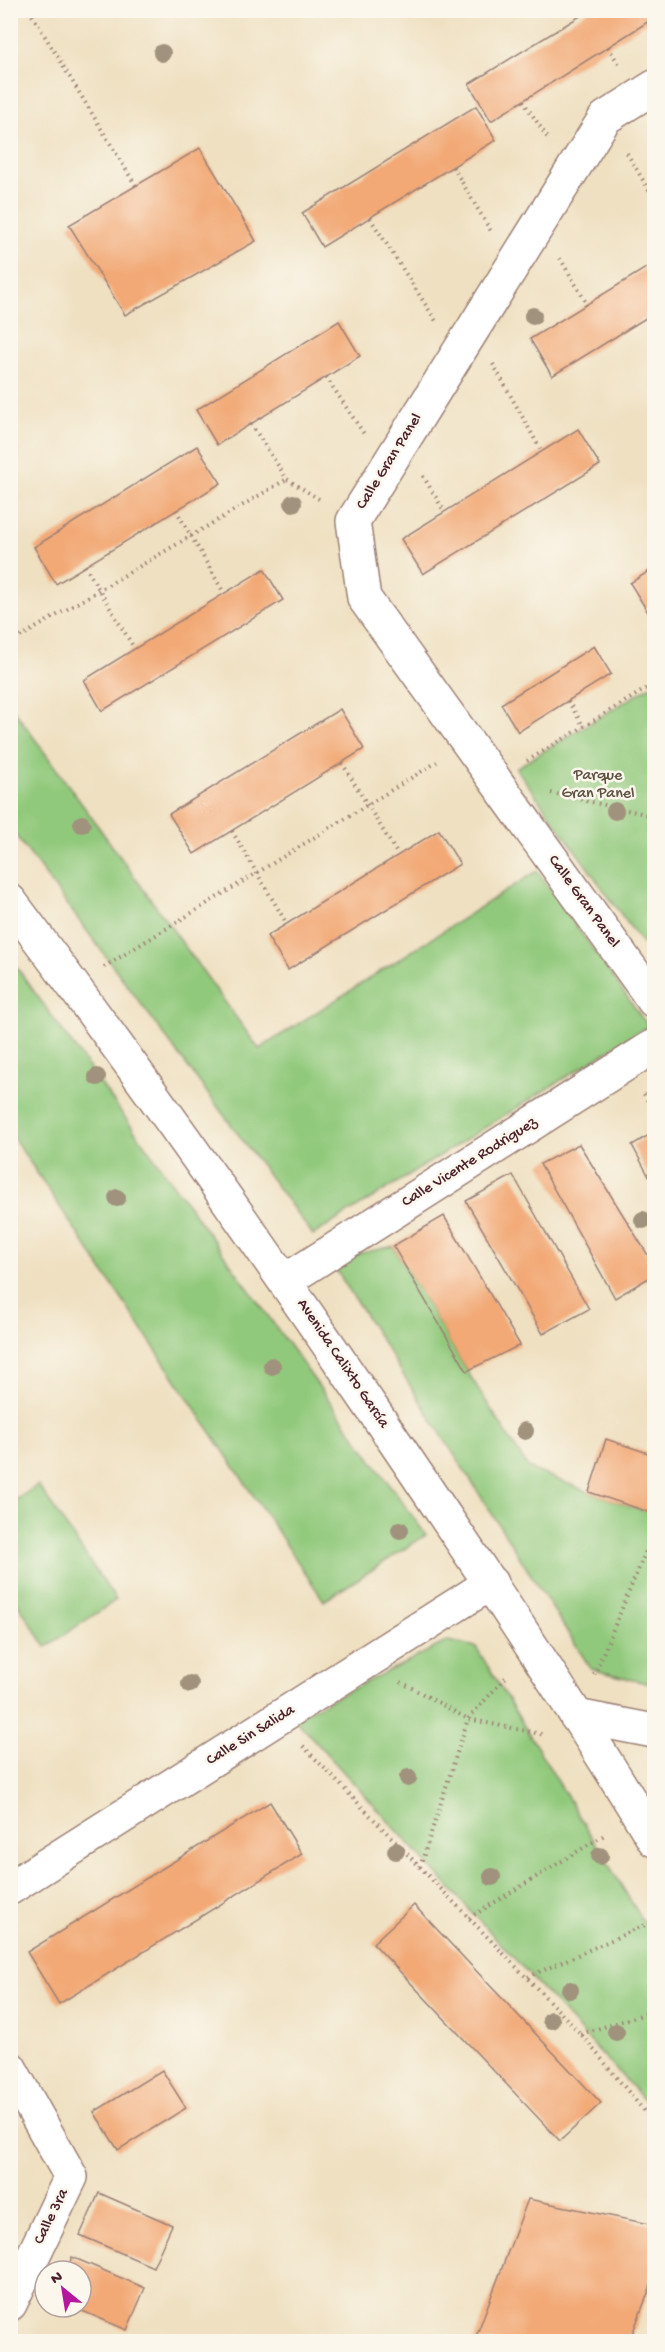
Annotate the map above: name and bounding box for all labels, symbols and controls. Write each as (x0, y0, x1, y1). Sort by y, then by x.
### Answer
street label: Calle Gran Panel (353, 410, 427, 514)
park label: Parque Gran Panel (561, 767, 635, 804)
street label: Calle Gran Panel (543, 852, 623, 952)
street label: Calle Vicente Rodriguez (399, 1113, 542, 1212)
street label: Avenida Calixto García (292, 1296, 393, 1433)
street label: Calle Sin Salida (203, 1701, 300, 1771)
street label: Calle 3ra (30, 2185, 74, 2248)
north arrow (33, 2259, 93, 2319)
text: N (48, 2268, 67, 2290)

